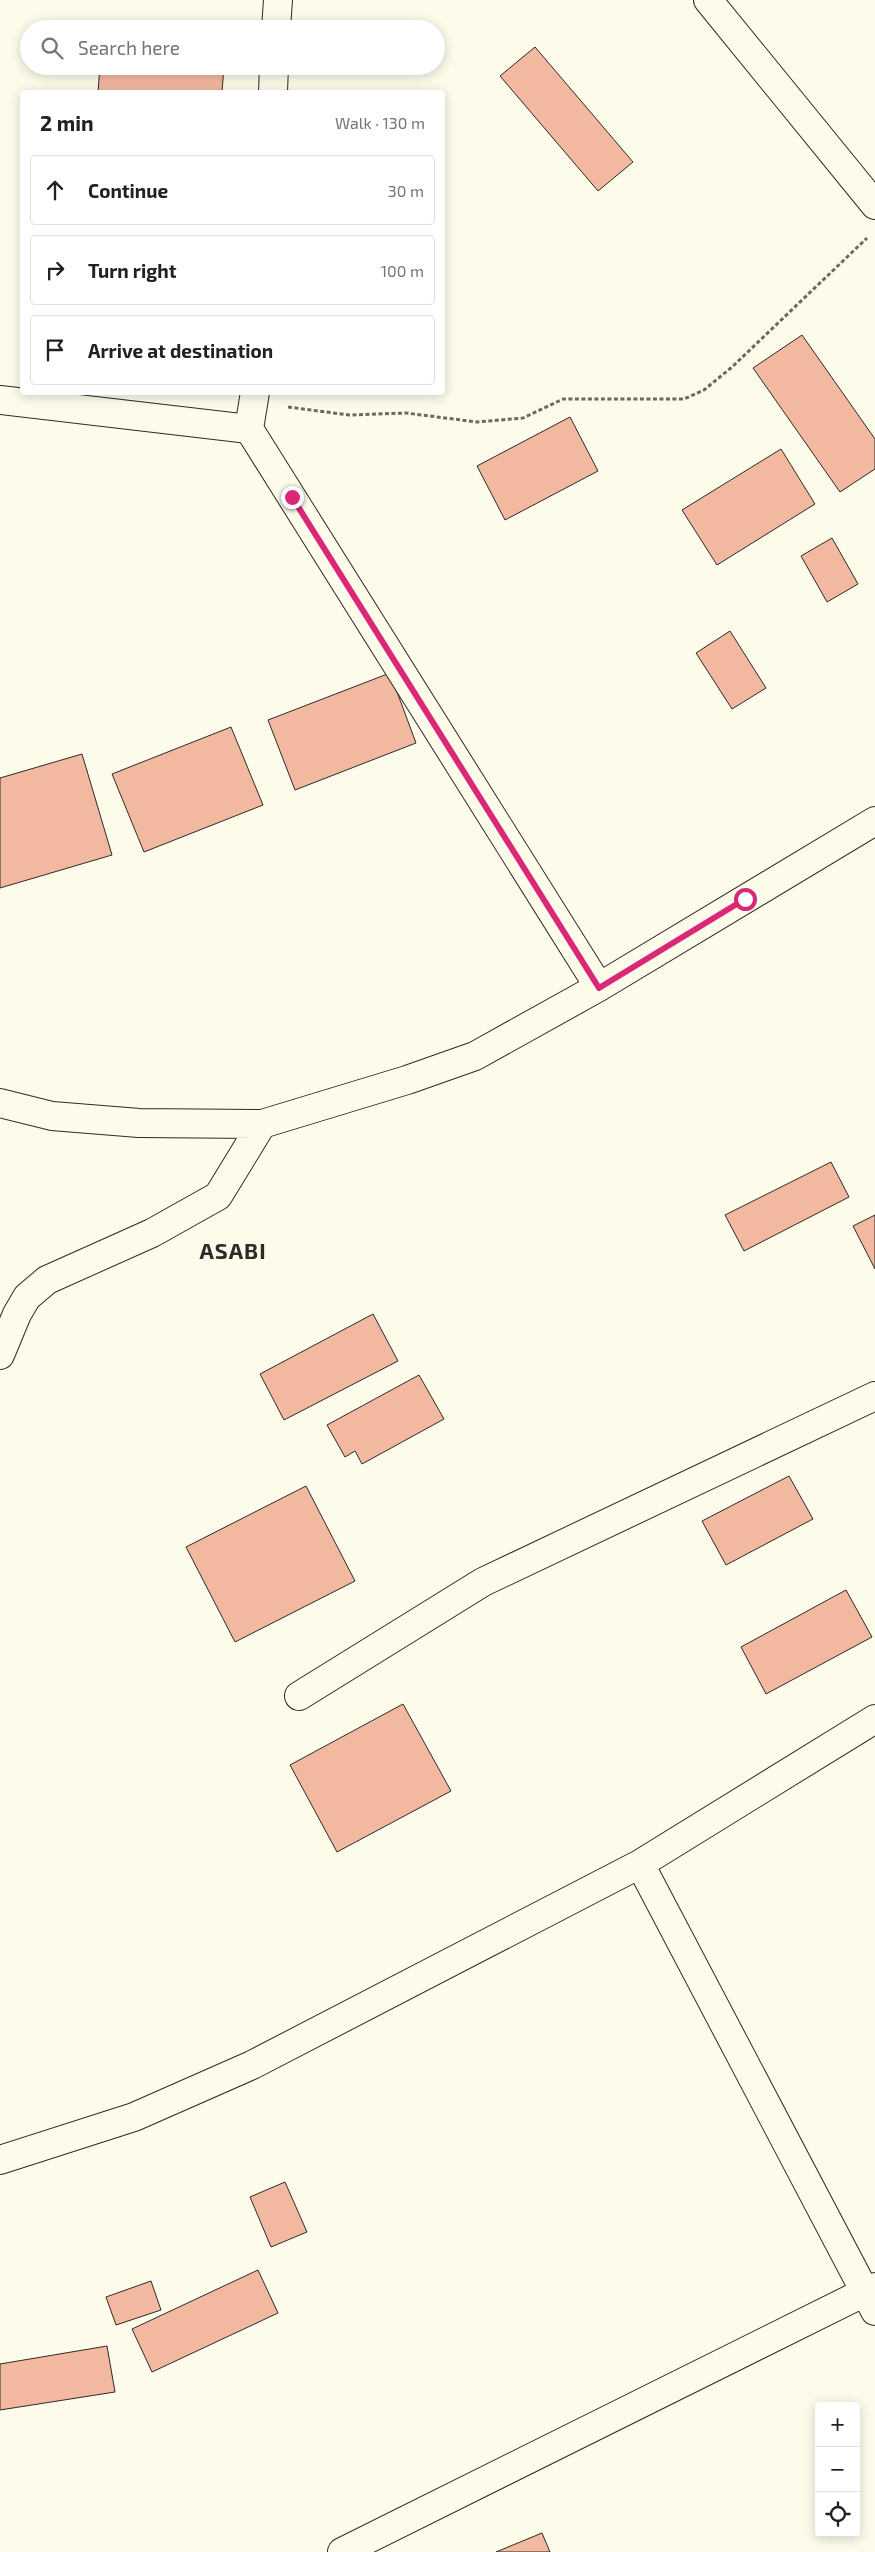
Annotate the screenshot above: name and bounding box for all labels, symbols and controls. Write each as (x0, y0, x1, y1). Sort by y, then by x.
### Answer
search box (20, 20, 445, 75)
icon: search (38, 34, 66, 62)
text: Search here (78, 36, 180, 59)
text: 2 min (40, 110, 94, 135)
text: Walk · 130 m (335, 113, 425, 132)
icon: ahead (41, 176, 69, 204)
text: Continue (88, 179, 168, 202)
text: 30 m (388, 181, 424, 200)
icon: right (41, 256, 69, 284)
text: Turn right (88, 259, 176, 282)
text: 100 m (381, 261, 424, 280)
icon: arrive (41, 336, 69, 364)
text: Arrive at destination (88, 339, 273, 362)
route end (281, 486, 304, 509)
route start (734, 888, 757, 911)
district label: ASABI (199, 1237, 267, 1263)
map controls (815, 2402, 860, 2537)
button: + (815, 2402, 860, 2447)
button: − (815, 2447, 860, 2492)
button: locate (815, 2492, 860, 2537)

